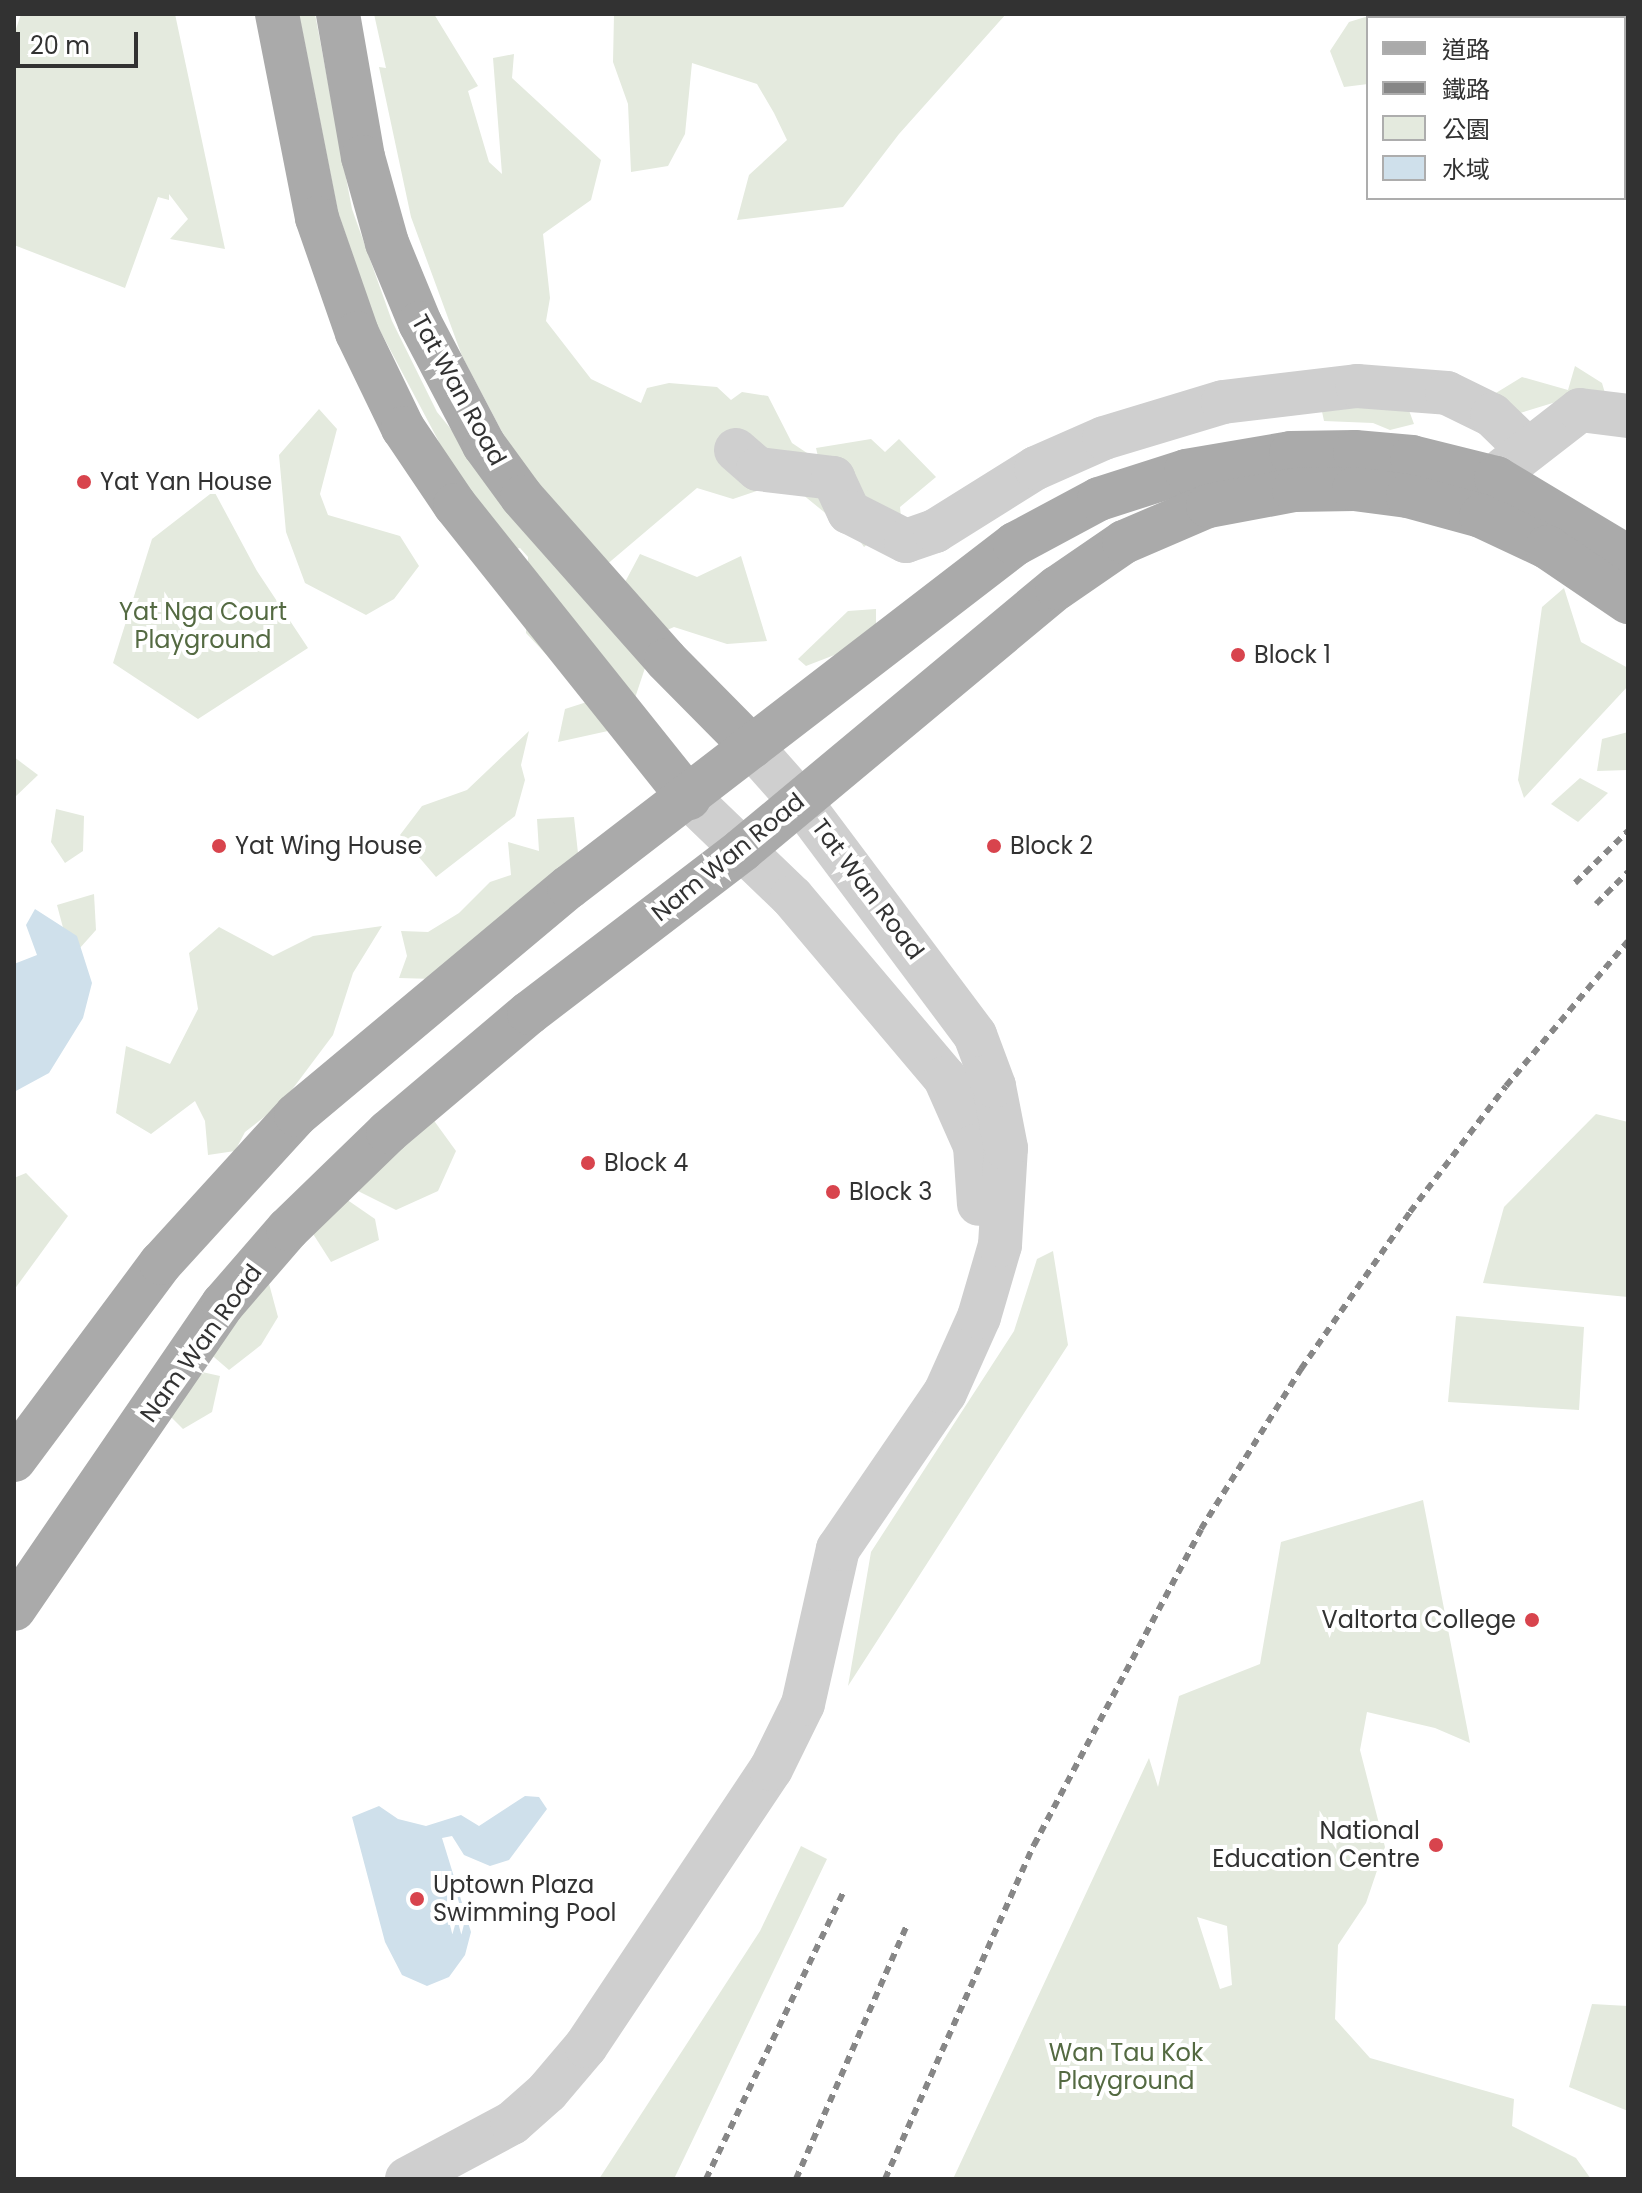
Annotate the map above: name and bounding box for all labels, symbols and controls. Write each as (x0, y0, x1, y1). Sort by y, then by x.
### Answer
scale bar (20, 16, 142, 66)
legend (1366, 16, 1626, 200)
text: 20 m (30, 29, 90, 62)
text: 道路 (1442, 33, 1490, 66)
text: 鐵路 (1442, 73, 1490, 106)
text: 公園 (1442, 113, 1490, 146)
text: 水域 (1442, 153, 1490, 186)
street label: Tat Wan Road (406, 309, 512, 471)
place label: Yat Yan House (100, 468, 272, 496)
marker: Yat Yan House (75, 473, 93, 491)
park label: Yat Nga Court Playground (119, 598, 287, 654)
place label: Block 1 (1254, 641, 1331, 669)
marker: Block 1 (1229, 646, 1247, 664)
street label: Nam Wan Road (646, 787, 810, 927)
street label: Tat Wan Road (806, 813, 930, 965)
place label: Yat Wing House (235, 832, 422, 860)
place label: Block 2 (1010, 832, 1093, 860)
marker: Yat Wing House (210, 837, 228, 855)
marker: Block 2 (985, 837, 1003, 855)
place label: Block 4 (604, 1149, 688, 1177)
marker: Block 4 (579, 1154, 597, 1172)
place label: Block 3 (849, 1178, 932, 1206)
marker: Block 3 (824, 1183, 842, 1201)
street label: Nam Wan Road (134, 1258, 268, 1428)
place label: Valtorta College (1322, 1606, 1516, 1634)
marker: Valtorta College (1523, 1611, 1541, 1629)
place label: National Education Centre (1212, 1817, 1420, 1873)
marker: National Education Centre (1427, 1836, 1445, 1854)
place label: Uptown Plaza Swimming Pool (433, 1871, 617, 1927)
marker: Uptown Plaza Swimming Pool (408, 1890, 426, 1908)
park label: Wan Tau Kok Playground (1049, 2039, 1203, 2095)

